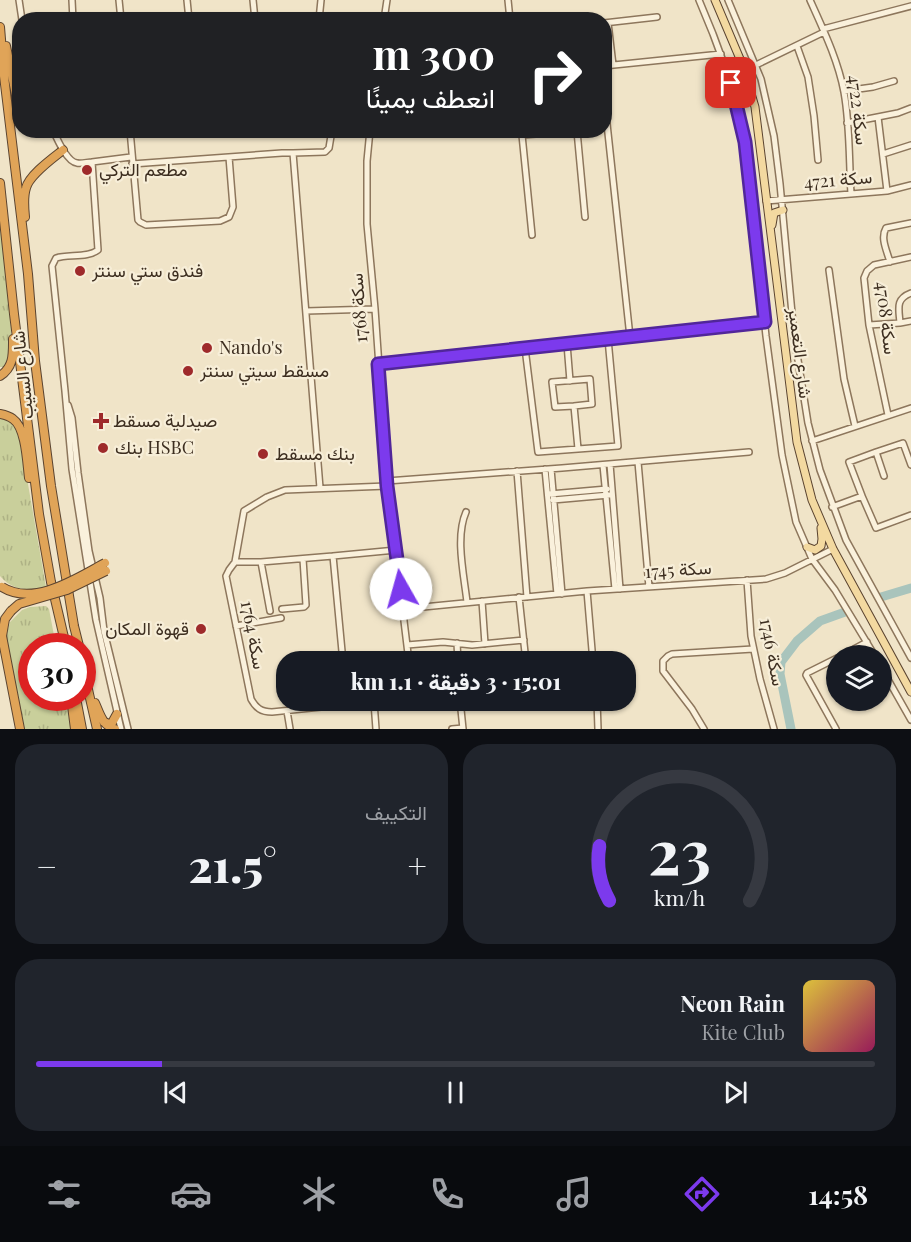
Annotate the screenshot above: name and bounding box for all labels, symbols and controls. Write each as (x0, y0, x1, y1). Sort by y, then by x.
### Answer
text: 300 m (373, 25, 495, 81)
icon: right (516, 36, 594, 114)
pin (705, 57, 756, 108)
icon: arrive (714, 66, 747, 99)
street label: سكة 4722 (843, 73, 875, 146)
text: انعطف يمينًا (366, 79, 495, 115)
place label: مطعم التركي (99, 157, 188, 185)
marker: مطعم التركي (80, 163, 94, 177)
street label: سكة 4721 (803, 164, 873, 194)
place label: فندق ستي سنتر (91, 258, 203, 286)
marker: فندق ستي سنتر (73, 264, 87, 278)
street label: سكة 1768 (344, 272, 372, 344)
street label: سكة 4708 (871, 280, 903, 356)
street label: شارع التعمير (782, 305, 818, 400)
street label: شارع السيب (5, 330, 40, 420)
place label: Nando's (219, 335, 283, 359)
marker: Nando's (200, 341, 214, 355)
place label: مسقط سيتي سنتر (199, 358, 329, 386)
marker: مسقط سيتي سنتر (181, 364, 195, 378)
place label: صيدلية مسقط (113, 408, 217, 432)
marker: صيدلية مسقط (94, 414, 108, 428)
place label: بنك HSBC (115, 435, 194, 459)
marker: بنك HSBC (96, 441, 110, 455)
place label: بنك مسقط (275, 441, 355, 465)
marker: بنك مسقط (256, 447, 270, 461)
street label: سكة 1745 (644, 555, 712, 583)
position arrow (369, 557, 433, 621)
street label: سكة 1764 (236, 598, 272, 671)
place label: قهوة المكان (105, 616, 189, 640)
street label: سكة 1746 (755, 616, 791, 688)
marker: قهوة المكان (194, 622, 208, 636)
speed limit sign: 30 (18, 633, 96, 711)
map controls (826, 645, 892, 711)
button: layers (826, 645, 892, 711)
text: 15:01 · 3 دقيقة · 1.1 km (351, 666, 561, 696)
text: التكييف (365, 798, 427, 825)
text: 23 (648, 807, 711, 891)
text: 21.5° (188, 834, 277, 894)
text: − (36, 843, 57, 887)
text: + (408, 843, 427, 887)
text: km/h (654, 883, 706, 911)
text: Neon Rain (680, 988, 785, 1018)
text: Kite Club (702, 1018, 785, 1045)
icon: previous (159, 1076, 192, 1109)
icon: pause (439, 1076, 472, 1109)
icon: next (719, 1076, 752, 1109)
icon: filters (43, 1173, 85, 1215)
icon: car (170, 1173, 212, 1215)
icon: climate (298, 1173, 340, 1215)
icon: phone (426, 1173, 468, 1215)
icon: music (553, 1173, 595, 1215)
icon: directions (681, 1173, 723, 1215)
text: 14:58 (808, 1176, 868, 1212)

